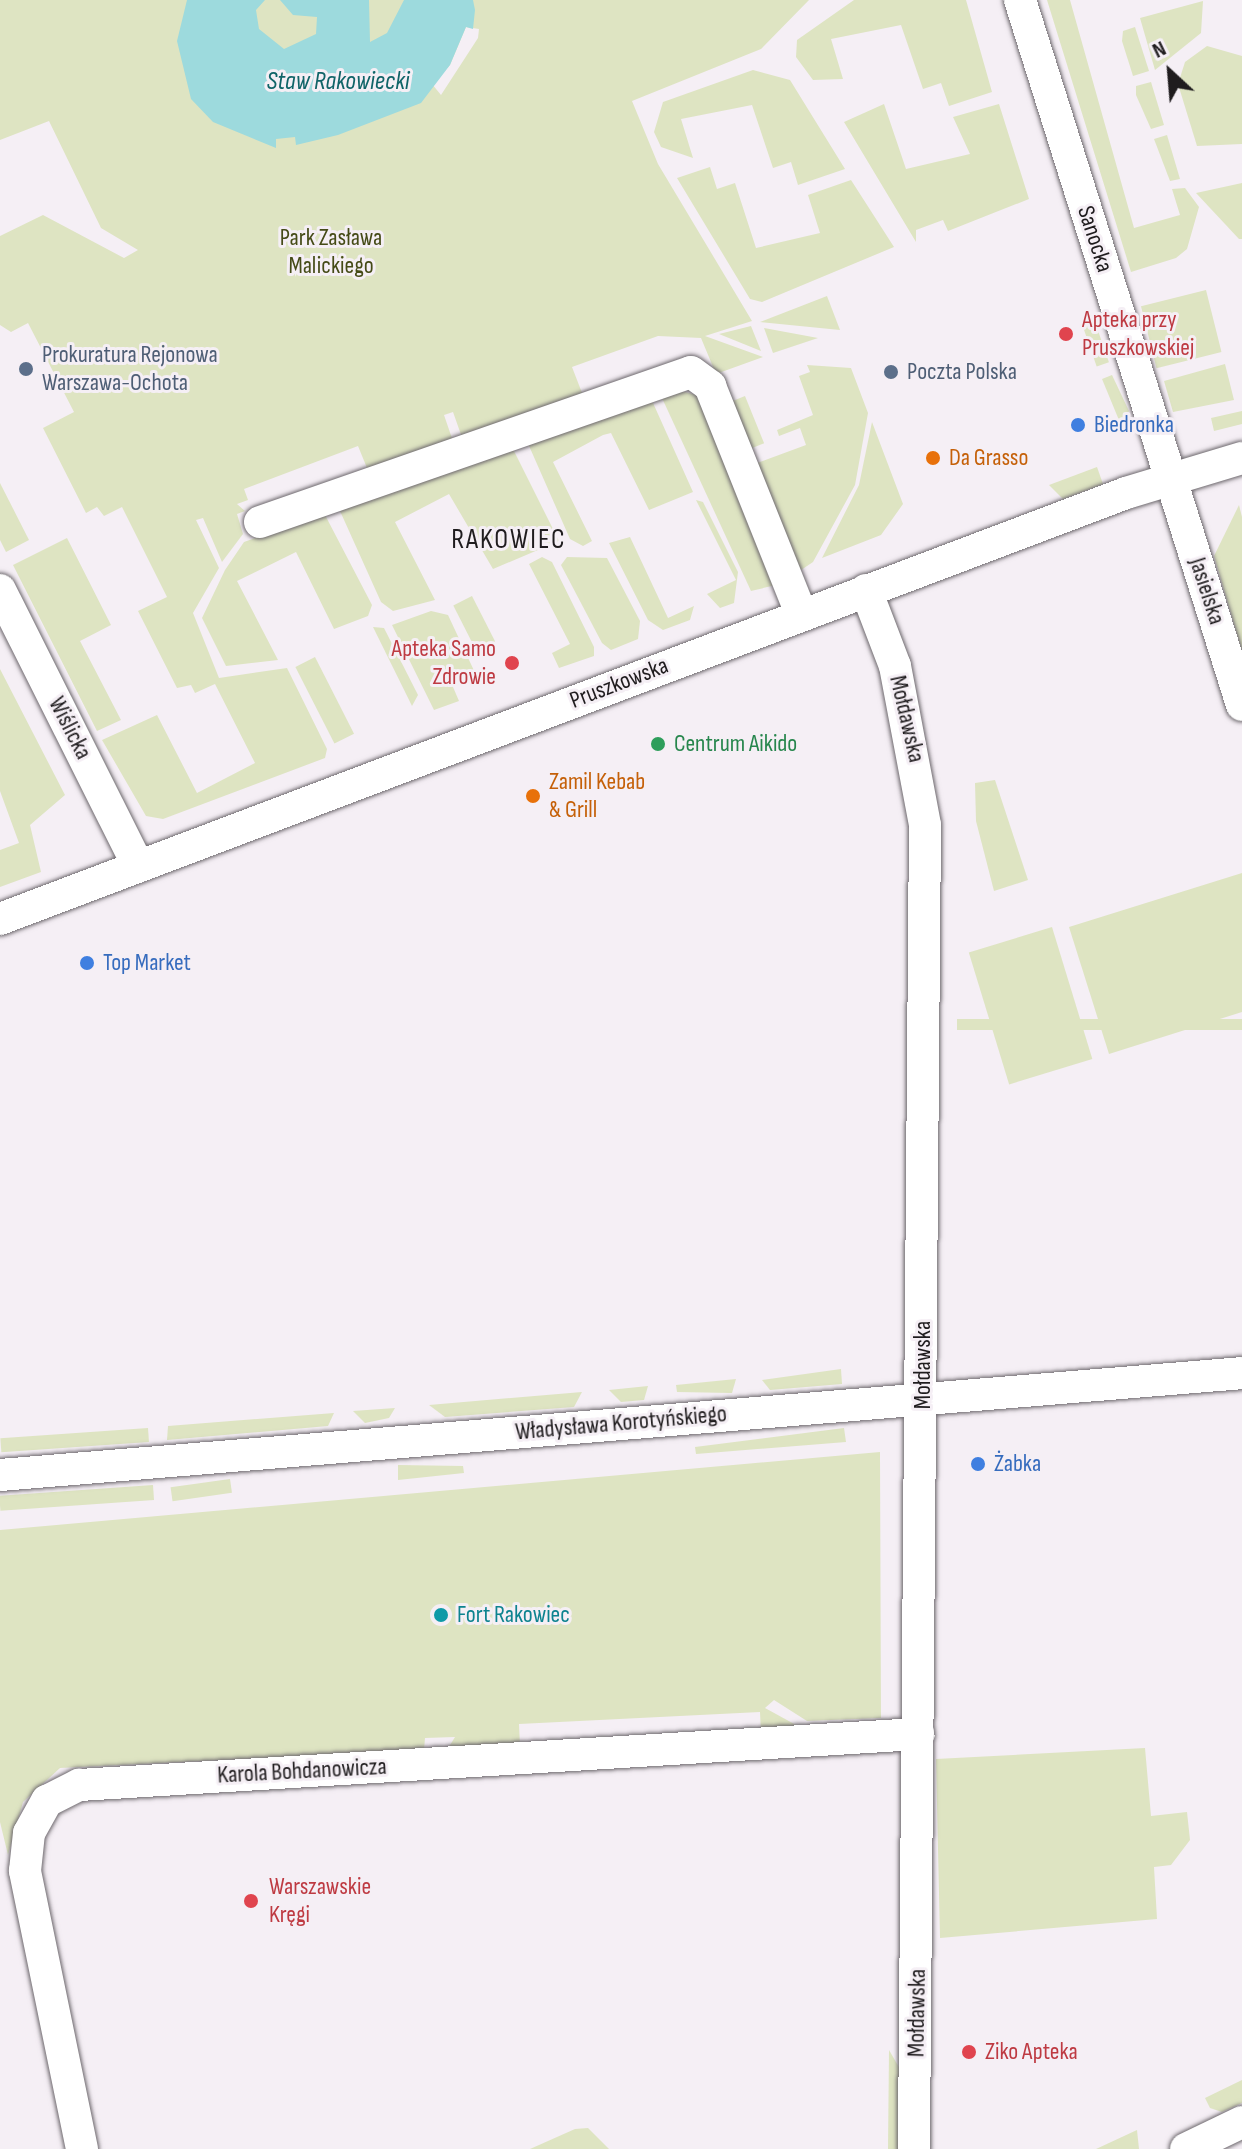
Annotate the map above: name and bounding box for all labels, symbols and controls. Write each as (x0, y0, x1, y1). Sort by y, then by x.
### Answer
north arrow (1130, 32, 1210, 112)
text: N (1148, 35, 1170, 65)
water label: Staw Rakowiecki (266, 66, 410, 98)
street label: Sanocka (1071, 202, 1119, 276)
park label: Park Zasława Malickiego (280, 224, 382, 280)
place label: Apteka przy Pruszkowskiej (1082, 306, 1194, 362)
marker: Apteka przy Pruszkowskiej (1057, 325, 1075, 343)
place label: Prokuratura Rejonowa Warszawa-Ochota (42, 341, 218, 397)
place label: Poczta Polska (907, 358, 1017, 386)
marker: Prokuratura Rejonowa Warszawa-Ochota (17, 360, 35, 378)
marker: Poczta Polska (882, 363, 900, 381)
place label: Biedronka (1094, 411, 1174, 439)
marker: Biedronka (1069, 416, 1087, 434)
place label: Da Grasso (949, 444, 1028, 472)
marker: Da Grasso (924, 449, 942, 467)
district label: RAKOWIEC (451, 523, 567, 557)
street label: Jasielska (1183, 554, 1231, 628)
place label: Apteka Samo Zdrowie (391, 635, 496, 691)
street label: Pruszkowska (566, 651, 672, 715)
marker: Apteka Samo Zdrowie (503, 654, 521, 672)
street label: Mołdawska (883, 673, 931, 765)
street label: Wiślicka (42, 692, 98, 764)
place label: Centrum Aikido (674, 730, 797, 758)
marker: Centrum Aikido (649, 735, 667, 753)
place label: Zamil Kebab & Grill (549, 768, 645, 824)
marker: Zamil Kebab & Grill (524, 787, 542, 805)
place label: Top Market (103, 949, 191, 977)
marker: Top Market (78, 954, 96, 972)
street label: Mołdawska (909, 1321, 937, 1409)
street label: Władysława Korotyńskiego (514, 1399, 728, 1447)
place label: Żabka (994, 1450, 1041, 1478)
marker: Żabka (969, 1455, 987, 1473)
place label: Fort Rakowiec (457, 1601, 570, 1629)
marker: Fort Rakowiec (432, 1606, 450, 1624)
street label: Karola Bohdanowicza (217, 1752, 387, 1790)
place label: Warszawskie Kręgi (269, 1873, 371, 1929)
marker: Warszawskie Kręgi (240, 1890, 262, 1912)
street label: Mołdawska (902, 1969, 932, 2057)
place label: Ziko Apteka (985, 2038, 1078, 2066)
marker: Ziko Apteka (960, 2043, 978, 2061)

